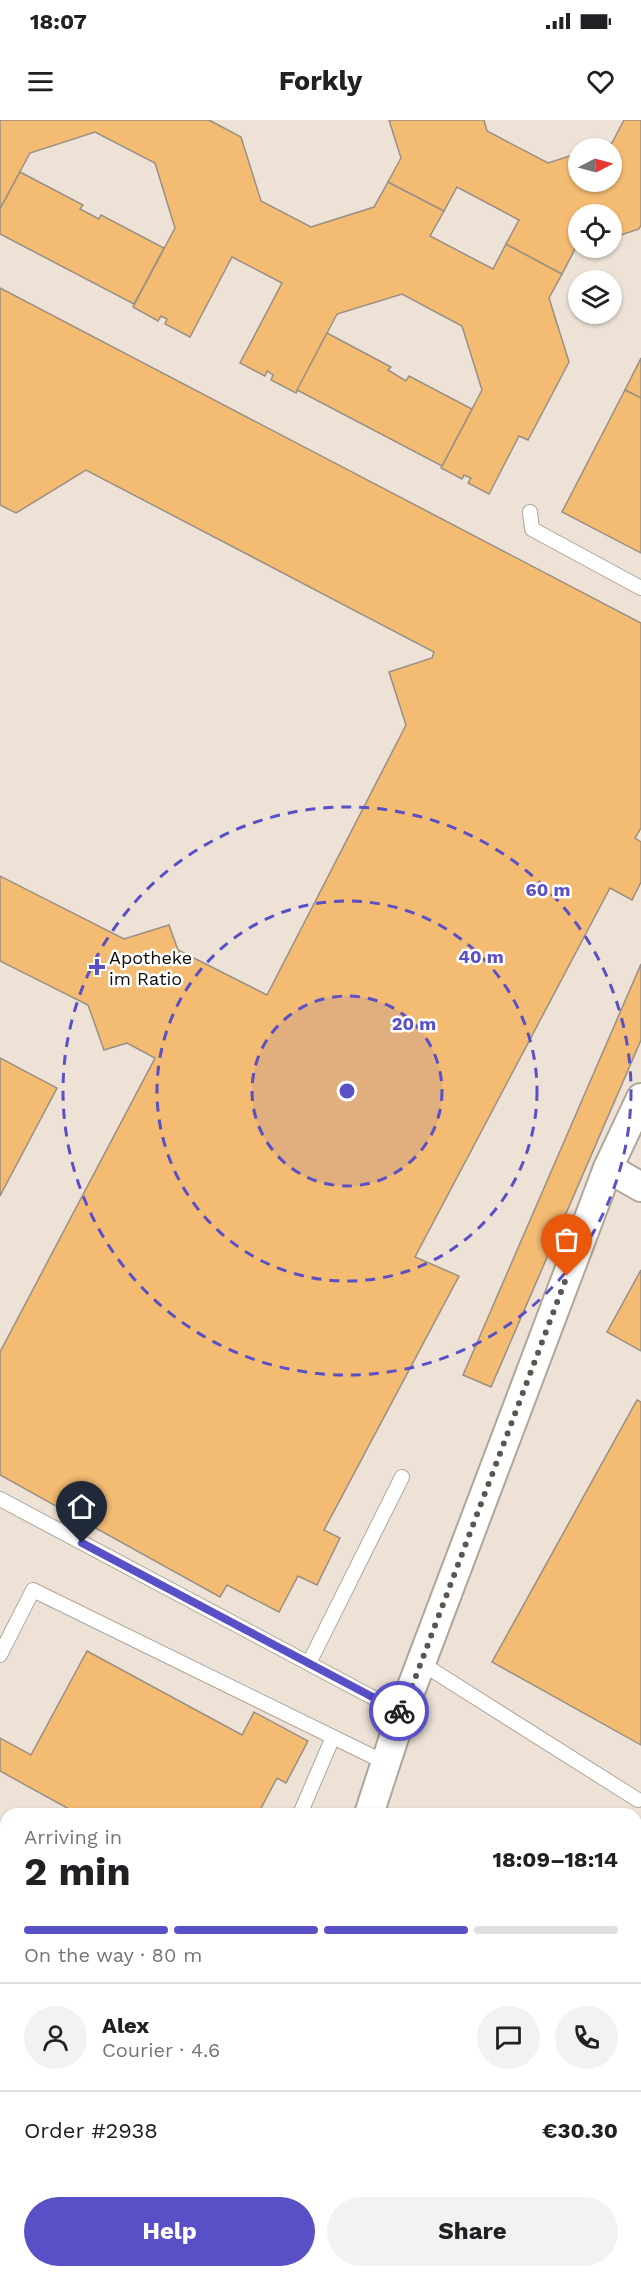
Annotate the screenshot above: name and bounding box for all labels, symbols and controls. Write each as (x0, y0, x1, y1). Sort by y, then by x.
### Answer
text: 18:07 (30, 9, 87, 34)
icon: menu (24, 65, 57, 98)
text: Forkly (279, 65, 362, 97)
icon: heart (584, 65, 617, 98)
north arrow (568, 138, 622, 192)
map controls (568, 138, 622, 324)
button: locate (568, 204, 622, 258)
button: layers (568, 270, 622, 324)
text: 60 m (526, 879, 570, 900)
text: 40 m (458, 946, 504, 967)
place label: Apotheke im Ratio (109, 947, 192, 989)
marker: Apotheke im Ratio (90, 960, 104, 974)
text: 20 m (392, 1013, 436, 1034)
centre of rings (337, 1081, 357, 1101)
pin (541, 1214, 592, 1276)
icon: bag (550, 1223, 583, 1256)
pin (56, 1481, 107, 1543)
icon: home (65, 1490, 98, 1523)
courier (369, 1681, 429, 1741)
icon: bike (383, 1695, 416, 1728)
text: Arriving in (24, 1825, 122, 1849)
text: 18:09–18:14 (492, 1847, 618, 1872)
text: 2 min (24, 1849, 131, 1894)
text: On the way · 80 m (24, 1943, 202, 1967)
button: person (24, 2006, 87, 2069)
button: chat (477, 2006, 540, 2069)
button: phone (555, 2006, 618, 2069)
text: Alex (102, 2013, 149, 2038)
text: Courier · 4.6 (102, 2038, 220, 2062)
text: Order #2938 (24, 2118, 158, 2143)
text: €30.30 (542, 2118, 618, 2143)
button: Help (24, 2197, 315, 2266)
button: Share (327, 2197, 618, 2266)

